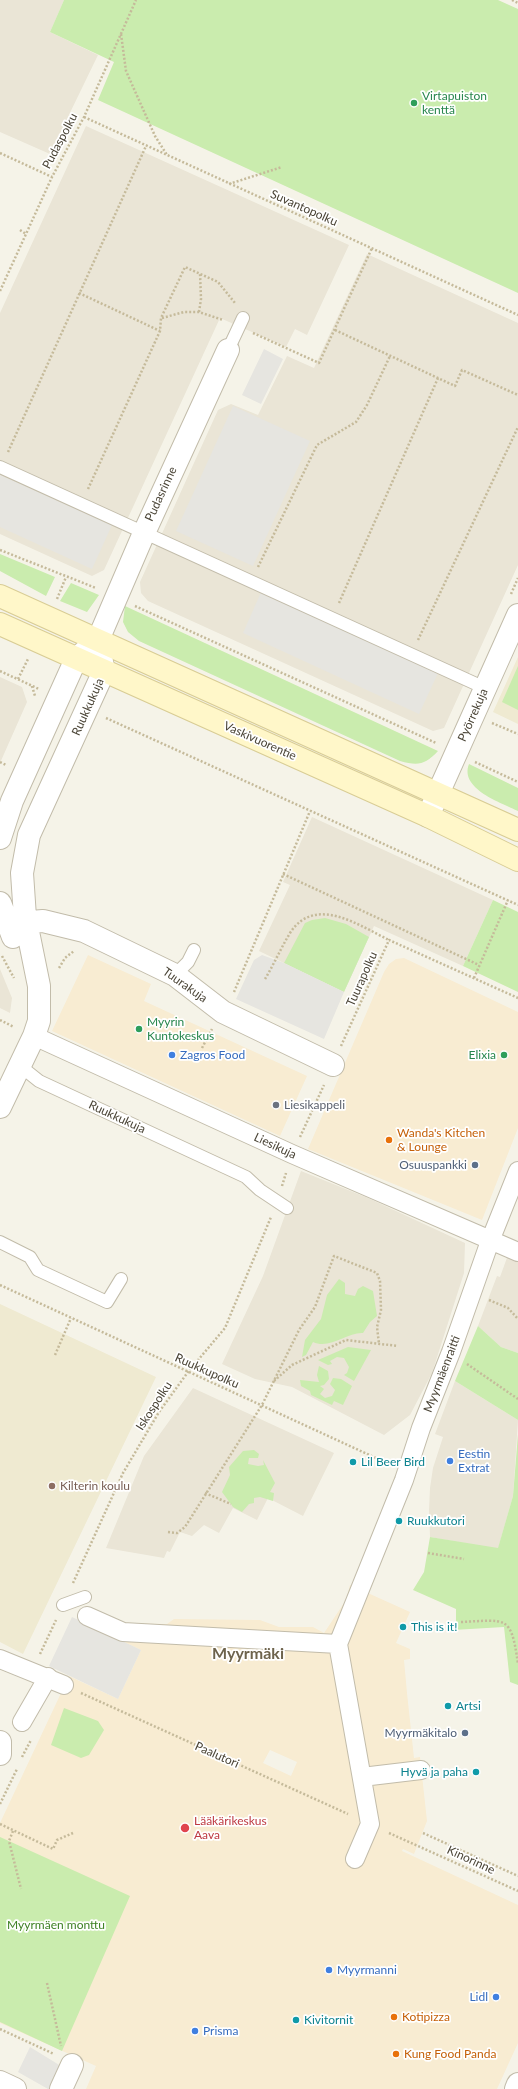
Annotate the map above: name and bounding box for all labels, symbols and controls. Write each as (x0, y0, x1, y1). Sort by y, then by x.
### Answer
place label: Virtapuiston kenttä (422, 89, 487, 117)
marker: Virtapuiston kenttä (409, 98, 419, 108)
street label: Pudaspolku (39, 111, 81, 171)
street label: Suvantopolku (268, 187, 340, 229)
street label: Pudasrinne (142, 464, 180, 524)
street label: Ruukkukuja (69, 676, 107, 738)
street label: Pyörrekuja (455, 686, 491, 744)
street label: Vaskivuorentie (222, 719, 298, 763)
street label: Tuurapolku (344, 949, 380, 1009)
street label: Tuurakuja (160, 964, 210, 1006)
place label: Myyrin Kuntokeskus (147, 1015, 214, 1043)
marker: Myyrin Kuntokeskus (134, 1024, 144, 1034)
place label: Zagros Food (180, 1048, 245, 1062)
place label: Elixia (469, 1048, 496, 1062)
marker: Zagros Food (167, 1050, 177, 1060)
marker: Elixia (499, 1050, 509, 1060)
street label: Ruukkukuja (86, 1098, 148, 1136)
place label: Liesikappeli (284, 1098, 345, 1112)
marker: Liesikappeli (271, 1100, 281, 1110)
place label: Wanda's Kitchen & Lounge (397, 1126, 485, 1154)
street label: Liesikuja (252, 1130, 298, 1162)
marker: Wanda's Kitchen & Lounge (384, 1135, 394, 1145)
place label: Osuuspankki (399, 1158, 467, 1172)
marker: Osuuspankki (470, 1160, 480, 1170)
street label: Myyrmäenraitti (421, 1334, 463, 1414)
street label: Ruukkupolku (173, 1350, 241, 1392)
street label: Iskospolku (133, 1379, 175, 1433)
place label: Eestin Extrat (458, 1447, 490, 1475)
place label: Lil Beer Bird (361, 1455, 425, 1469)
marker: Eestin Extrat (445, 1456, 455, 1466)
marker: Lil Beer Bird (348, 1457, 358, 1467)
place label: Kilterin koulu (60, 1479, 130, 1493)
marker: Kilterin koulu (47, 1481, 57, 1491)
place label: Ruukkutori (407, 1514, 465, 1528)
marker: Ruukkutori (394, 1516, 404, 1526)
place label: This is it! (411, 1620, 457, 1634)
marker: This is it! (398, 1622, 408, 1632)
district label: Myyrmäki (212, 1644, 284, 1664)
place label: Artsi (456, 1699, 481, 1713)
marker: Artsi (443, 1701, 453, 1711)
place label: Myyrmäkitalo (385, 1726, 457, 1740)
marker: Myyrmäkitalo (460, 1728, 470, 1738)
street label: Paalutori (193, 1739, 241, 1771)
place label: Hyvä ja paha (400, 1765, 468, 1779)
marker: Hyvä ja paha (471, 1767, 481, 1777)
place label: Lääkärikeskus Aava (194, 1814, 267, 1842)
marker: Lääkärikeskus Aava (179, 1822, 191, 1834)
street label: Kinorinne (445, 1843, 497, 1877)
park label: Myyrmäen monttu (7, 1918, 105, 1932)
place label: Myyrmanni (337, 1963, 397, 1977)
marker: Myyrmanni (324, 1965, 334, 1975)
place label: Lidl (469, 1990, 488, 2004)
marker: Lidl (491, 1992, 501, 2002)
place label: Kotipizza (402, 2010, 450, 2024)
marker: Kotipizza (389, 2012, 399, 2022)
place label: Kivitornit (304, 2013, 353, 2027)
marker: Kivitornit (291, 2015, 301, 2025)
place label: Prisma (203, 2024, 238, 2038)
marker: Prisma (190, 2026, 200, 2036)
place label: Kung Food Panda (404, 2047, 496, 2061)
marker: Kung Food Panda (391, 2049, 401, 2059)

